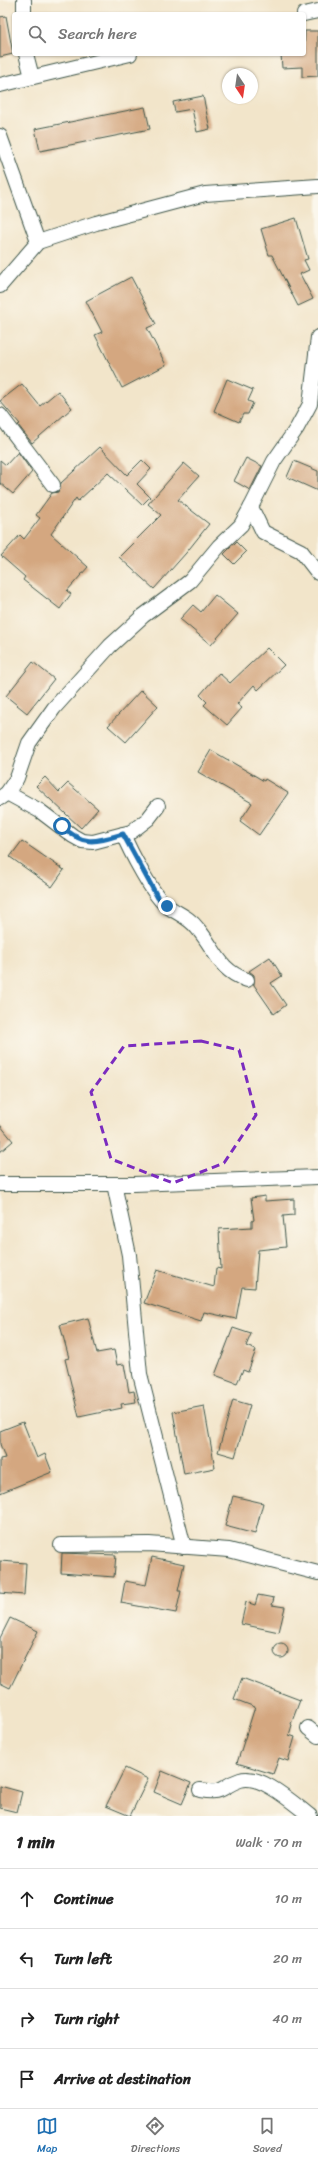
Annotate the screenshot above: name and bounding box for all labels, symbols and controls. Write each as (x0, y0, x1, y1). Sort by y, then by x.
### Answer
search box (12, 12, 306, 56)
text: Search here (58, 21, 137, 47)
icon: search (26, 23, 48, 45)
north arrow (222, 68, 258, 104)
route start (53, 817, 71, 835)
route end (158, 897, 176, 915)
text: 1 min (16, 1827, 55, 1857)
text: Walk · 70 m (236, 1831, 302, 1854)
text: Continue (54, 1886, 114, 1912)
text: 10 m (275, 1887, 302, 1910)
icon: ahead (16, 1888, 38, 1910)
text: Turn left (54, 1946, 112, 1972)
text: 20 m (273, 1947, 302, 1970)
icon: left (16, 1948, 38, 1970)
text: Turn right (54, 2006, 119, 2032)
text: 40 m (272, 2007, 302, 2030)
icon: right (16, 2008, 38, 2030)
text: Arrive at destination (54, 2066, 191, 2092)
icon: arrive (16, 2068, 38, 2090)
tab: Map (36, 2115, 58, 2158)
tab: Directions (131, 2115, 180, 2158)
tab: Saved (253, 2115, 282, 2158)

